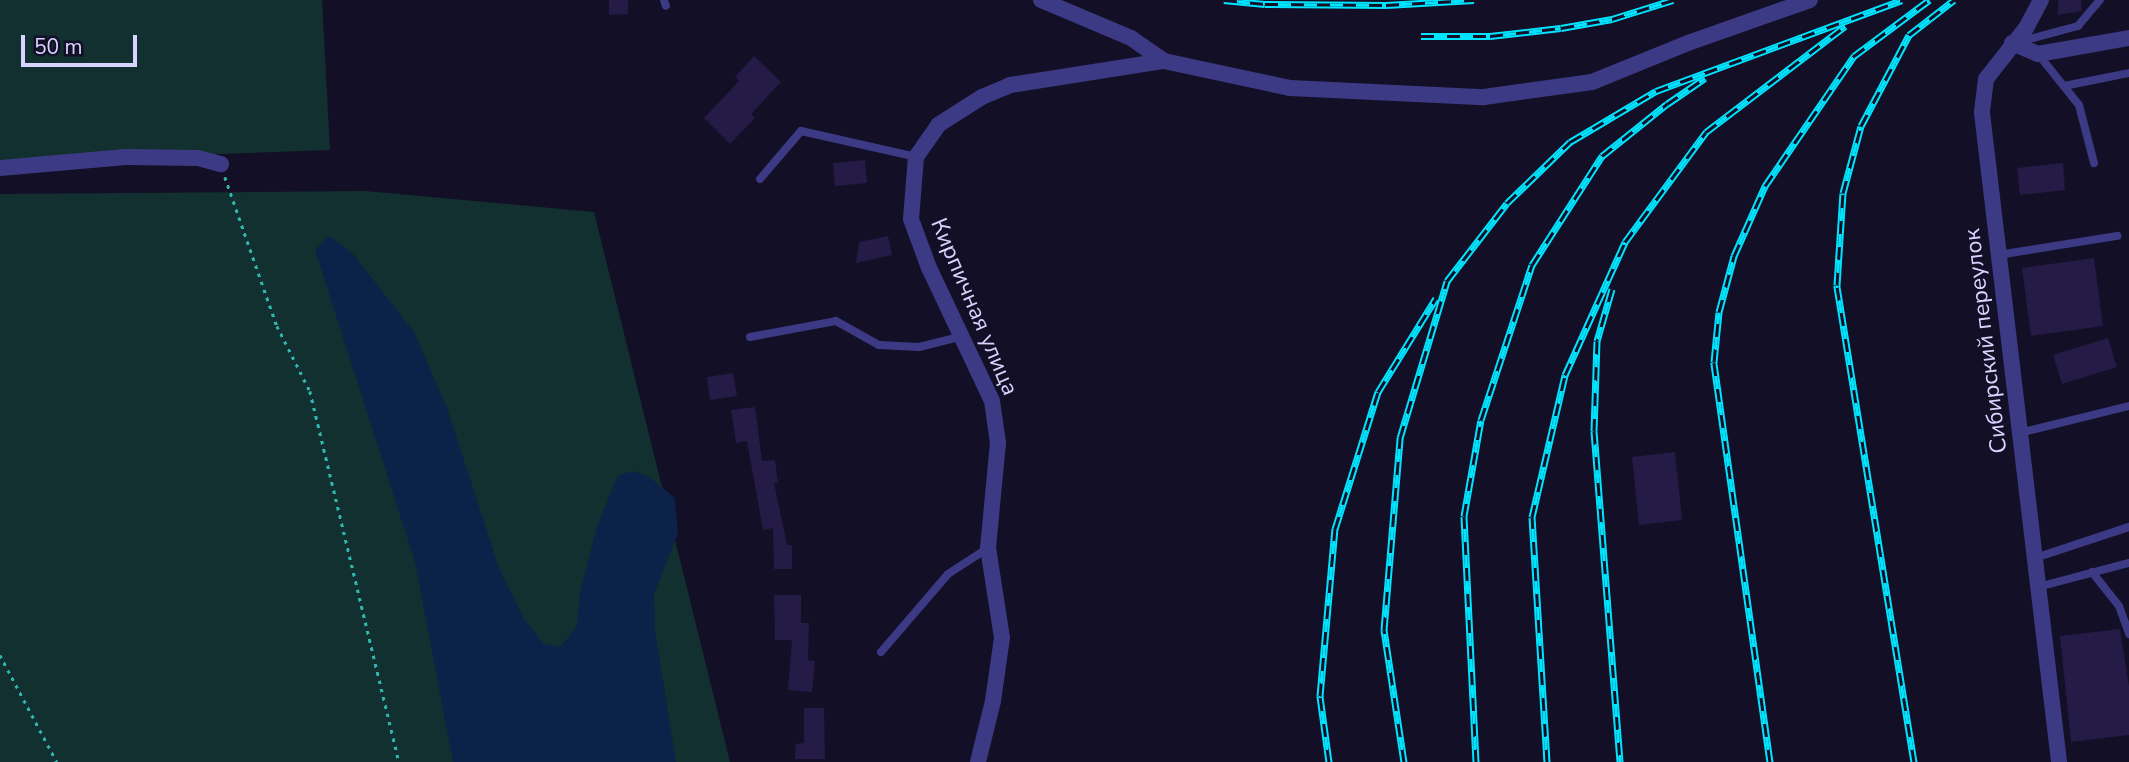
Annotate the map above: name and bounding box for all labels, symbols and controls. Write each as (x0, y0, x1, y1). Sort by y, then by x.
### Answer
scale bar (24, 21, 140, 65)
text: 50 m (34, 33, 83, 61)
street label: Кирпичная улица (924, 214, 1024, 400)
street label: Сибирский переулок (1959, 227, 2013, 455)

